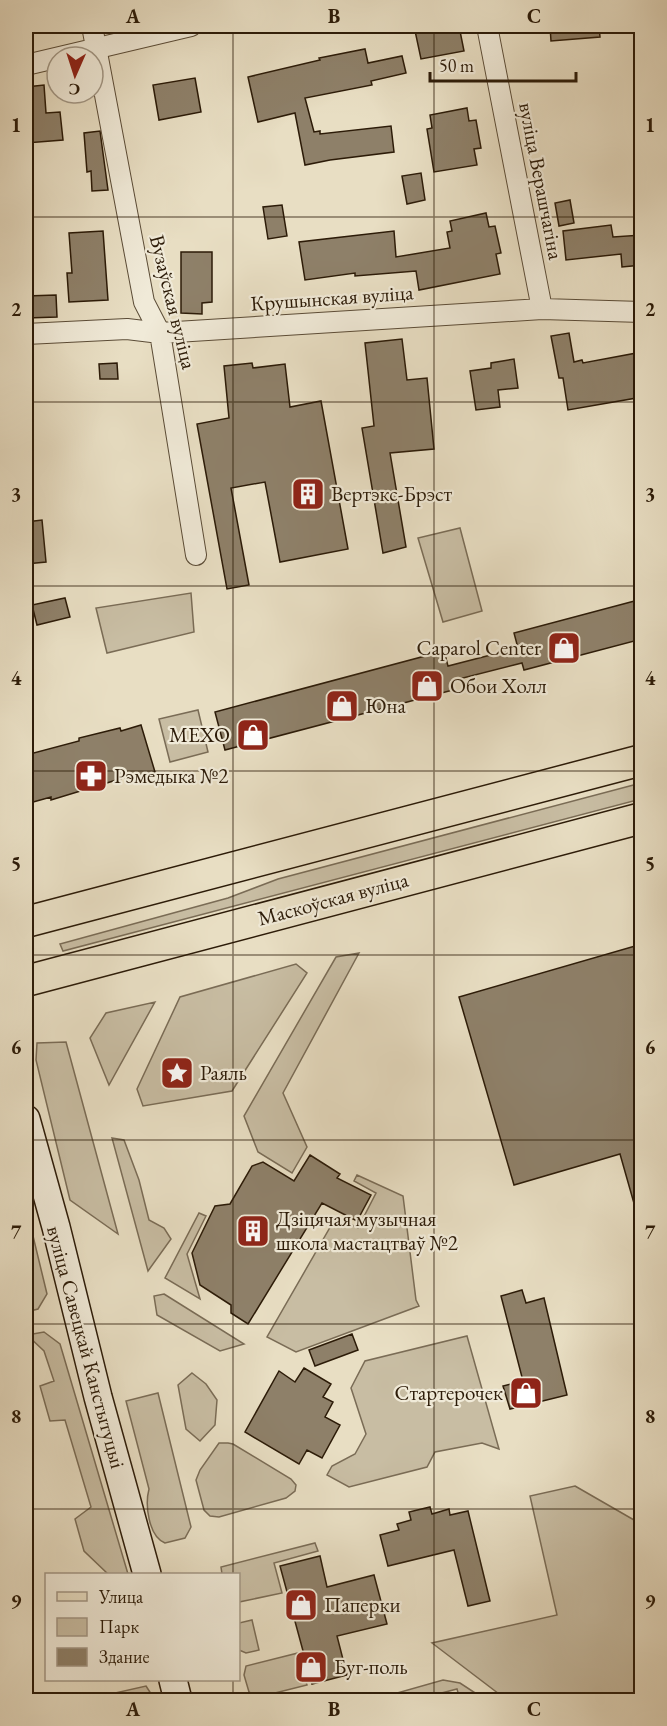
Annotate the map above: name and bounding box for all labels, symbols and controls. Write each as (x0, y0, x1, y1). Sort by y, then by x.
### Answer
text: A (125, 3, 141, 29)
text: B (328, 3, 340, 29)
text: C (527, 3, 541, 29)
north arrow (45, 45, 105, 105)
scale bar (430, 45, 576, 83)
text: 50 m (439, 54, 474, 77)
text: С (68, 79, 80, 100)
street label: вуліца Верашчагіна (513, 100, 570, 262)
text: 1 (11, 112, 21, 138)
text: 1 (645, 112, 655, 138)
street label: Вузаўская вуліца (144, 232, 203, 373)
street label: Крушынская вуліца (250, 278, 415, 317)
text: 2 (11, 296, 22, 322)
text: 2 (645, 296, 656, 322)
building icon: Вертэкс-Брэст (290, 476, 326, 512)
place label: Вертэкс-Брэст (331, 480, 453, 507)
text: 3 (11, 481, 21, 507)
text: 3 (645, 481, 655, 507)
shop icon: Caparol Center (546, 630, 582, 666)
place label: Caparol Center (417, 634, 541, 661)
text: 4 (11, 665, 22, 691)
text: 4 (645, 665, 656, 691)
shop icon: Обои Холл (409, 668, 445, 704)
place label: Обои Холл (450, 672, 547, 699)
shop icon: Юна (324, 688, 360, 724)
place label: Юна (365, 692, 407, 719)
shop icon: MEXO (235, 717, 271, 753)
place label: MEXO (169, 721, 230, 748)
pharmacy icon: Рэмедыка №2 (73, 758, 109, 794)
place label: Рэмедыка №2 (114, 762, 228, 789)
text: 5 (11, 850, 21, 876)
text: 5 (645, 850, 655, 876)
street label: Маскоўская вуліца (255, 865, 412, 932)
text: 6 (11, 1034, 22, 1060)
text: 6 (645, 1034, 656, 1060)
place icon: Раяль (159, 1055, 195, 1091)
place label: Раяль (200, 1059, 247, 1086)
place label: Дзіцячая музычная школа мастацтваў №2 (276, 1205, 458, 1256)
building icon: Дзіцячая музычная школа мастацтваў №2 (235, 1213, 271, 1249)
text: 7 (11, 1219, 22, 1245)
text: 7 (645, 1219, 656, 1245)
street label: вуліца Савецкай Канстытуцыі (41, 1223, 132, 1471)
shop icon: Стартерочек (508, 1375, 544, 1411)
place label: Стартерочек (394, 1379, 503, 1406)
text: 8 (11, 1403, 21, 1429)
text: 8 (645, 1403, 655, 1429)
legend (45, 1573, 240, 1681)
text: Улица (98, 1585, 144, 1608)
shop icon: Паперки (283, 1587, 319, 1623)
text: 9 (11, 1588, 22, 1614)
text: 9 (645, 1588, 656, 1614)
place label: Паперки (324, 1591, 401, 1618)
text: Парк (99, 1615, 139, 1638)
text: Здание (99, 1645, 149, 1668)
shop icon: Буг-поль (293, 1649, 329, 1685)
place label: Буг-поль (334, 1653, 408, 1680)
text: A (125, 1696, 141, 1722)
text: B (328, 1696, 340, 1722)
text: C (527, 1696, 541, 1722)

